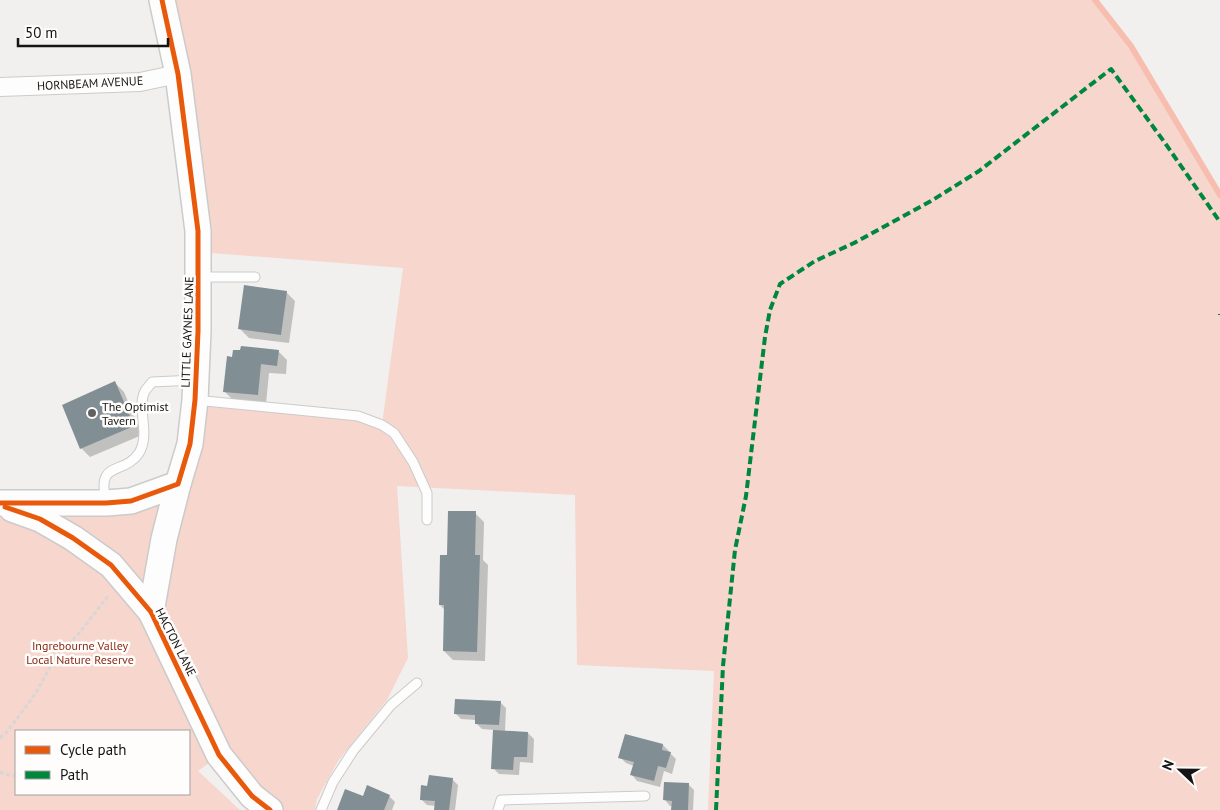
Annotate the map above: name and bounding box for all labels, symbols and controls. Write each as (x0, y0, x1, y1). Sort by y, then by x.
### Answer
scale bar (18, 15, 168, 47)
text: 50 m (25, 23, 58, 42)
street label: HORNBEAM AVENUE (37, 73, 143, 93)
street label: LITTLE GAYNES LANE (178, 276, 196, 388)
place label: The Optimist Tavern (102, 399, 169, 428)
marker: The Optimist Tavern (86, 407, 98, 419)
street label: HACTON LANE (152, 605, 200, 679)
park label: Ingrebourne Valley Local Nature Reserve (26, 638, 134, 667)
legend (15, 730, 190, 795)
text: Cycle path (60, 740, 126, 759)
north arrow (1155, 745, 1205, 795)
text: N (1158, 757, 1178, 773)
text: Path (60, 765, 89, 784)

